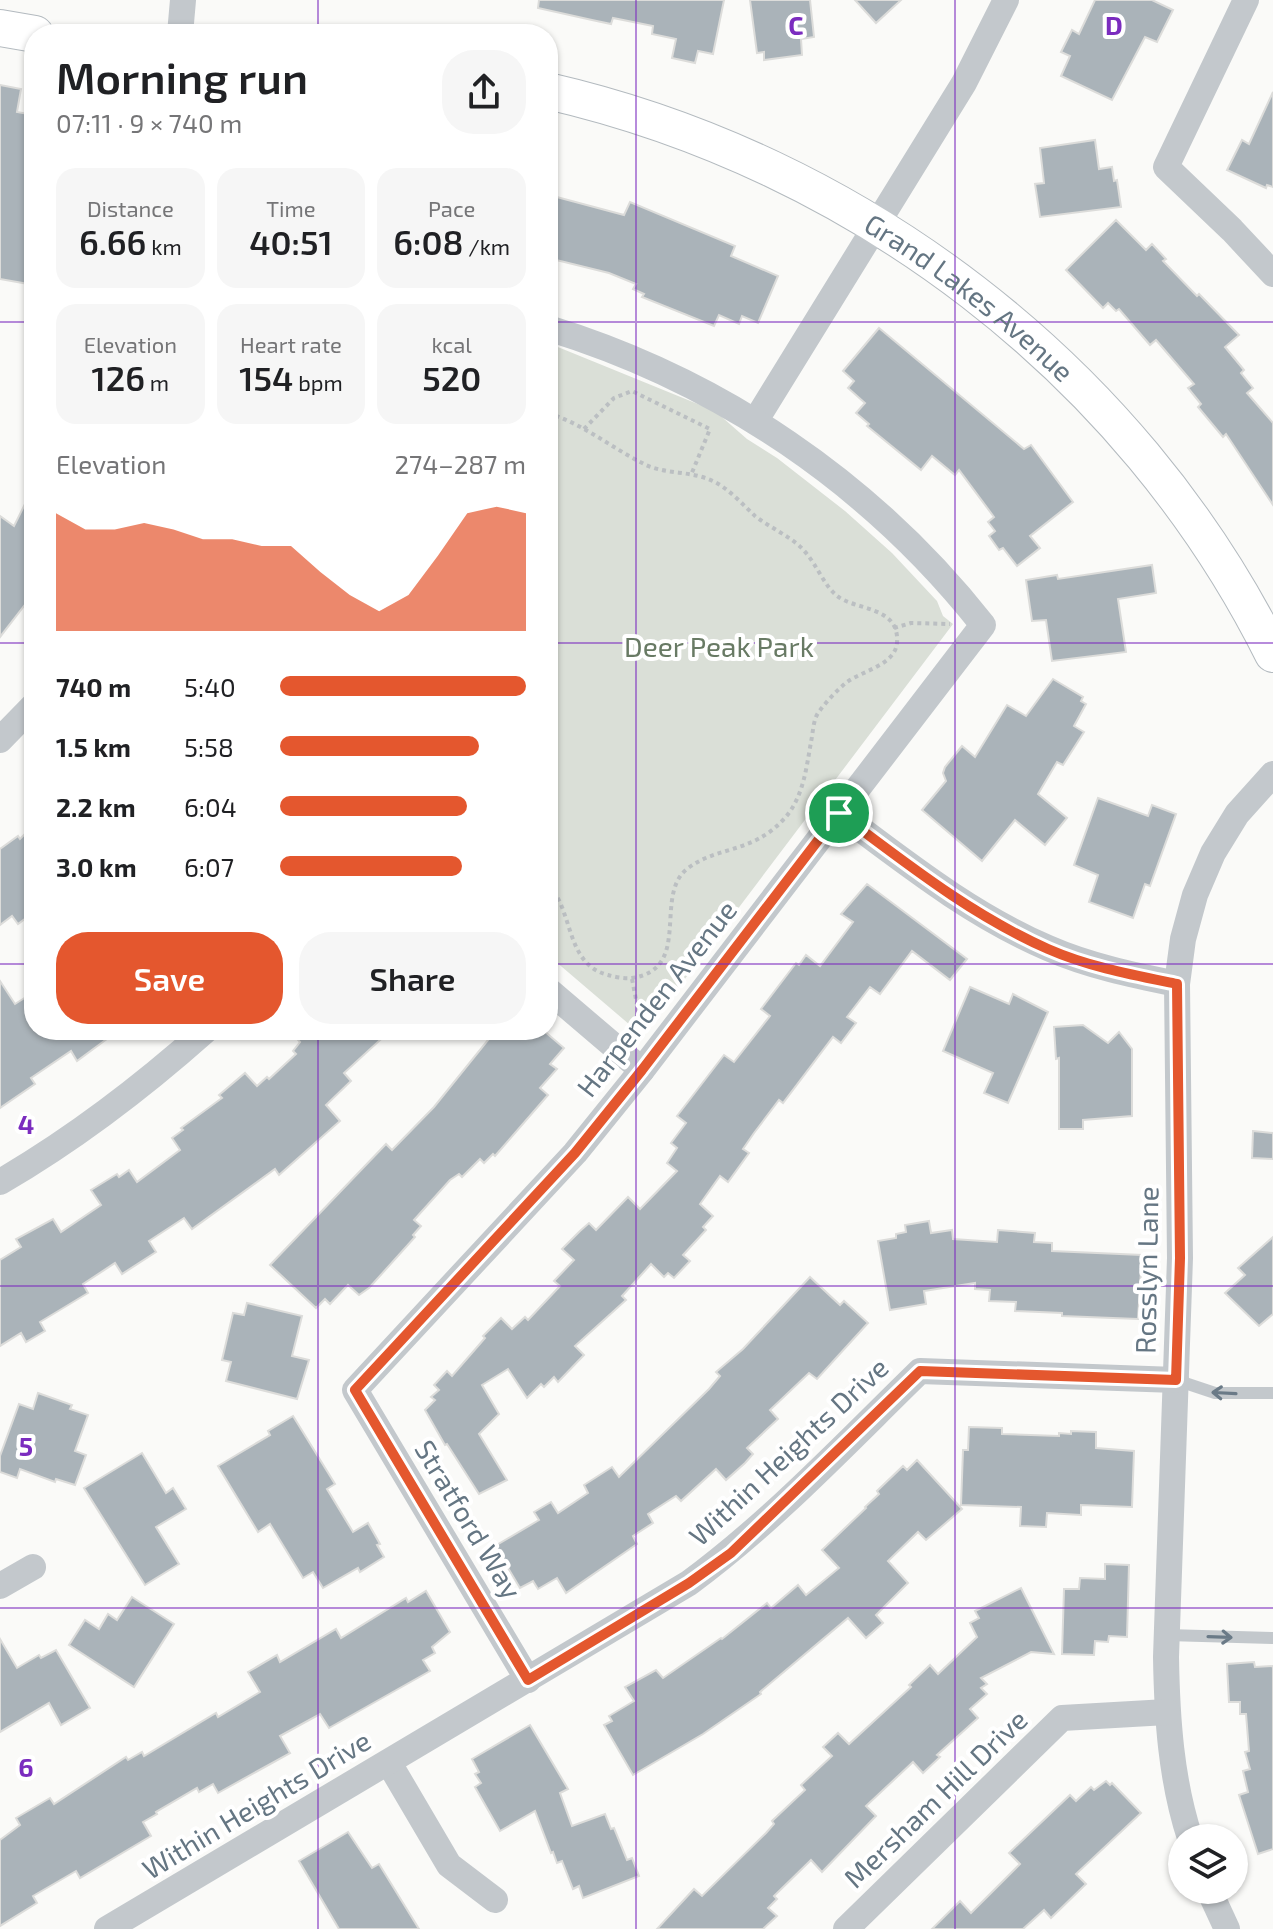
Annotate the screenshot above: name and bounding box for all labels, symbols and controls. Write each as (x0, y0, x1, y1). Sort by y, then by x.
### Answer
text: C (788, 9, 804, 40)
text: D (1105, 9, 1123, 40)
text: Morning run (56, 50, 308, 103)
button: share (442, 50, 526, 134)
text: 07:11 · 9 × 740 m (56, 107, 242, 138)
text: Distance (87, 195, 174, 221)
text: Time (266, 195, 316, 221)
text: Pace (428, 195, 475, 221)
street label: Grand Lakes Avenue (859, 206, 1081, 388)
text: 6.66 (79, 221, 146, 262)
text: 40:51 (249, 221, 333, 262)
text: 6:08 (393, 221, 463, 262)
text: km (146, 233, 182, 259)
text: /km (463, 233, 510, 259)
text: Elevation (84, 331, 177, 357)
text: Heart rate (240, 331, 342, 357)
text: kcal (432, 331, 472, 357)
text: 126 (91, 357, 145, 398)
text: 154 (239, 357, 293, 398)
text: 520 (422, 357, 481, 398)
text: m (145, 369, 169, 395)
text: bpm (293, 369, 343, 395)
text: Elevation (56, 448, 166, 479)
text: 274–287 m (394, 448, 526, 479)
park label: Deer Peak Park (624, 629, 814, 663)
text: 740 m (56, 671, 131, 702)
text: 5:40 (184, 671, 236, 702)
text: 1.5 km (56, 731, 131, 762)
text: 5:58 (184, 731, 234, 762)
pin (805, 779, 873, 847)
text: 2.2 km (56, 791, 136, 822)
text: 6:04 (184, 791, 237, 822)
icon: arrive (817, 791, 861, 835)
text: 3.0 km (56, 851, 137, 882)
text: 6:07 (184, 851, 234, 882)
street label: Harpenden Avenue (569, 893, 743, 1103)
button: Save (56, 932, 283, 1024)
button: Share (299, 932, 526, 1024)
text: 4 (18, 1108, 34, 1139)
street label: Rosslyn Lane (1128, 1186, 1164, 1354)
street label: Within Heights Drive (681, 1350, 895, 1552)
one-way arrow (1211, 1385, 1238, 1400)
text: 5 (19, 1430, 33, 1461)
street label: Stratford Way (408, 1434, 530, 1605)
one-way arrow (1206, 1629, 1233, 1644)
street label: Mersham Hill Drive (836, 1702, 1034, 1894)
street label: Within Heights Drive (136, 1722, 376, 1886)
text: 6 (18, 1751, 34, 1782)
map controls (1168, 1824, 1248, 1904)
button: layers (1168, 1824, 1248, 1904)

